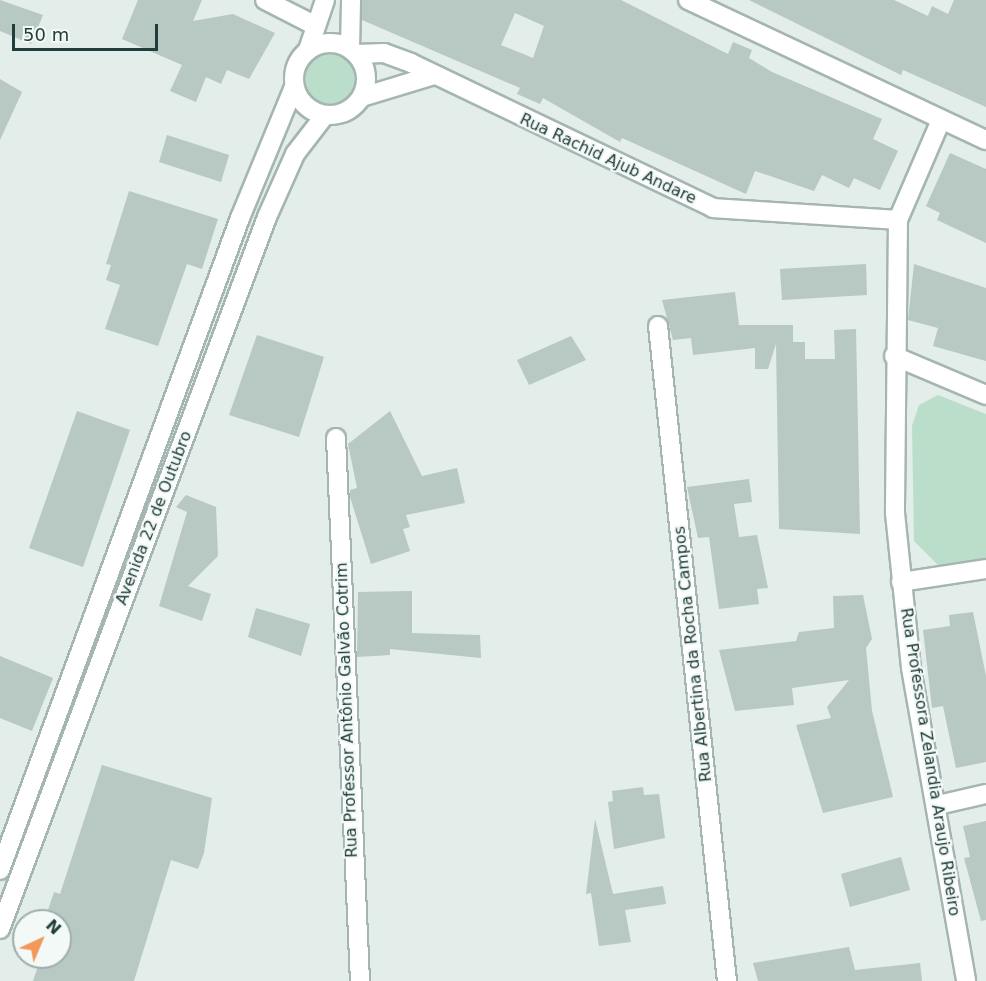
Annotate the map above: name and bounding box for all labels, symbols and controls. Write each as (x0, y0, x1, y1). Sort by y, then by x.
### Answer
scale bar (15, 12, 160, 50)
text: 50 m (23, 24, 69, 45)
street label: Rua Rachid Ajub Andare (517, 110, 699, 208)
street label: Avenida 22 de Outubro (112, 428, 196, 608)
street label: Rua Albertina da Rocha Campos (670, 525, 716, 783)
street label: Rua Professor Antônio Galvão Cotrim (332, 562, 362, 858)
street label: Rua Professora Zelandia Araujo Ribeiro (896, 607, 964, 917)
north arrow (12, 909, 72, 969)
text: N (42, 916, 65, 939)

